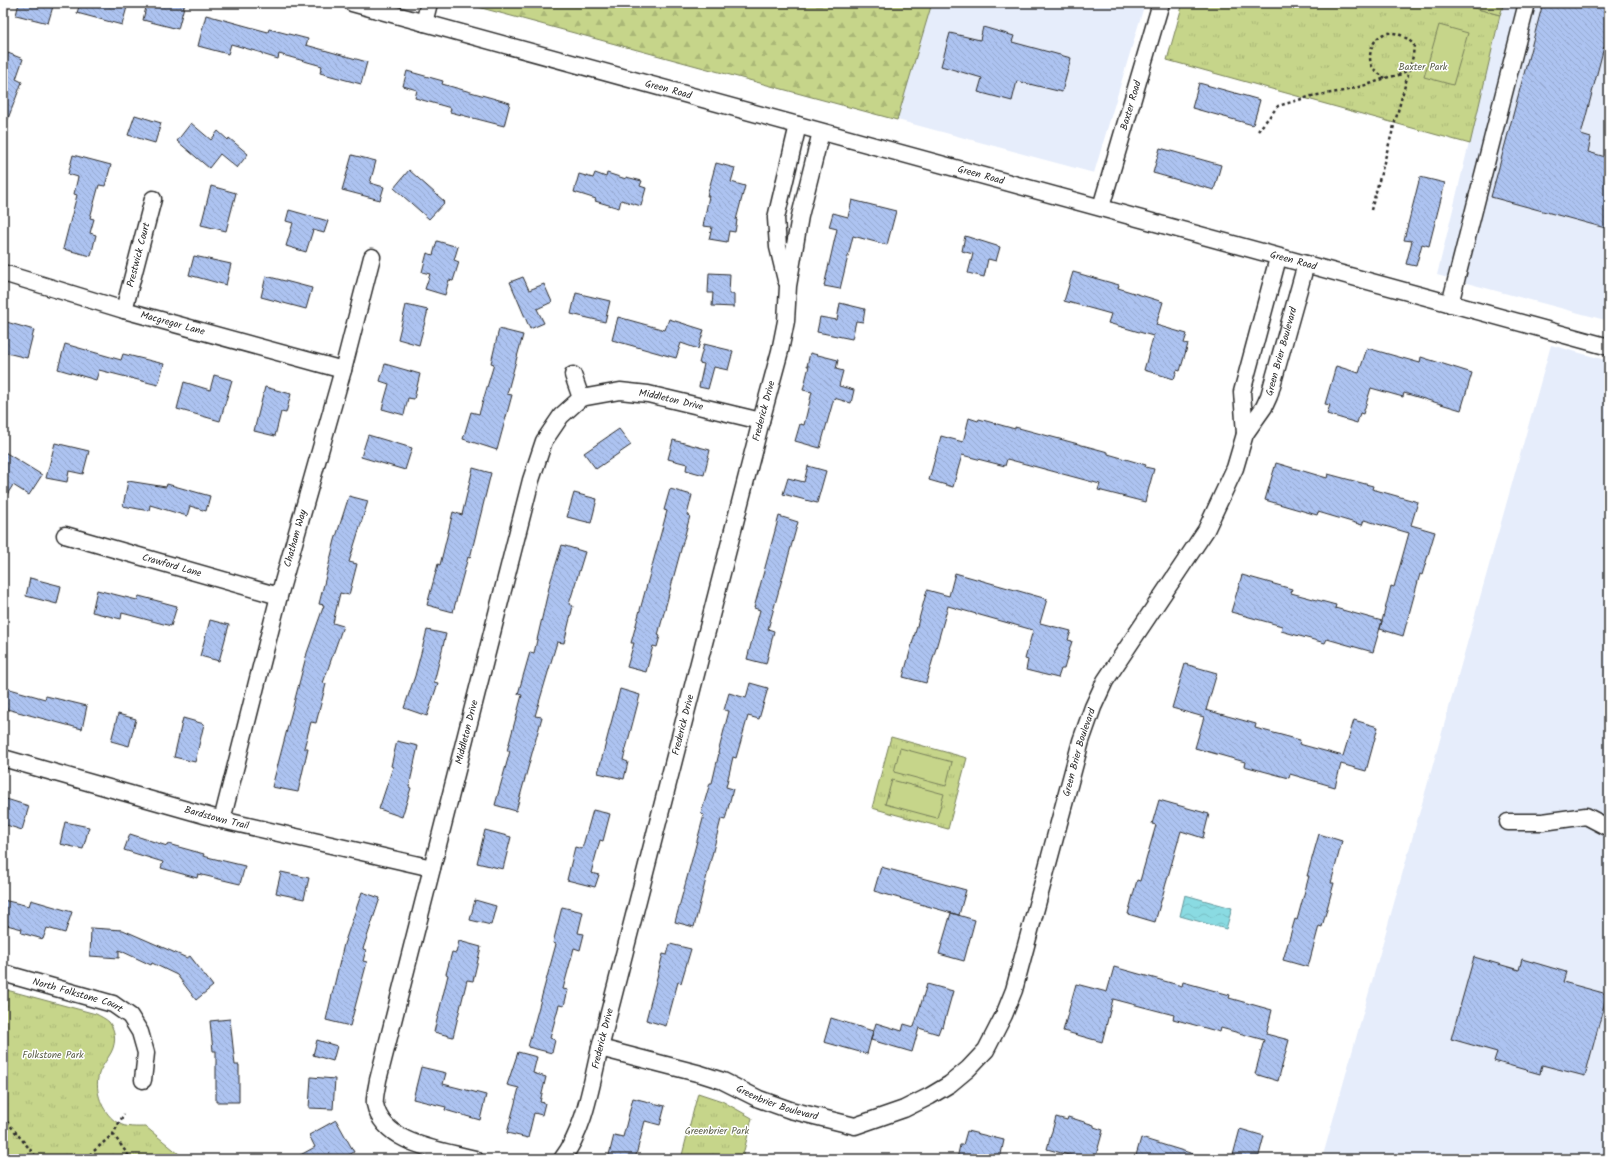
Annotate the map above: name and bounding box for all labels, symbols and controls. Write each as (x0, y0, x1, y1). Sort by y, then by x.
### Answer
park label: Baxter Park (1398, 59, 1448, 75)
street label: Green Road (643, 76, 695, 104)
street label: Baxter Road (1116, 78, 1146, 132)
street label: Green Road (956, 161, 1007, 189)
street label: Prestwick Court (122, 221, 155, 289)
street label: Green Road (1268, 247, 1320, 275)
street label: Green Brier Boulevard (1261, 304, 1302, 398)
street label: Macgregor Lane (139, 307, 207, 340)
street label: Frederick Drive (748, 378, 780, 443)
street label: Middleton Drive (638, 385, 706, 415)
street label: Chatham Way (280, 507, 311, 569)
street label: Crawford Lane (140, 549, 204, 582)
street label: Frederick Drive (668, 692, 699, 757)
street label: Middleton Drive (451, 698, 483, 766)
street label: Green Brier Boulevard (1058, 705, 1100, 798)
street label: Bardstown Trail (182, 802, 251, 834)
street label: North Folkstone Court (31, 974, 126, 1017)
street label: Frederick Drive (587, 1006, 618, 1070)
park label: Folkstone Park (22, 1047, 84, 1063)
street label: Greenbrier Boulevard (733, 1081, 821, 1125)
park label: Greenbrier Park (685, 1123, 750, 1139)

